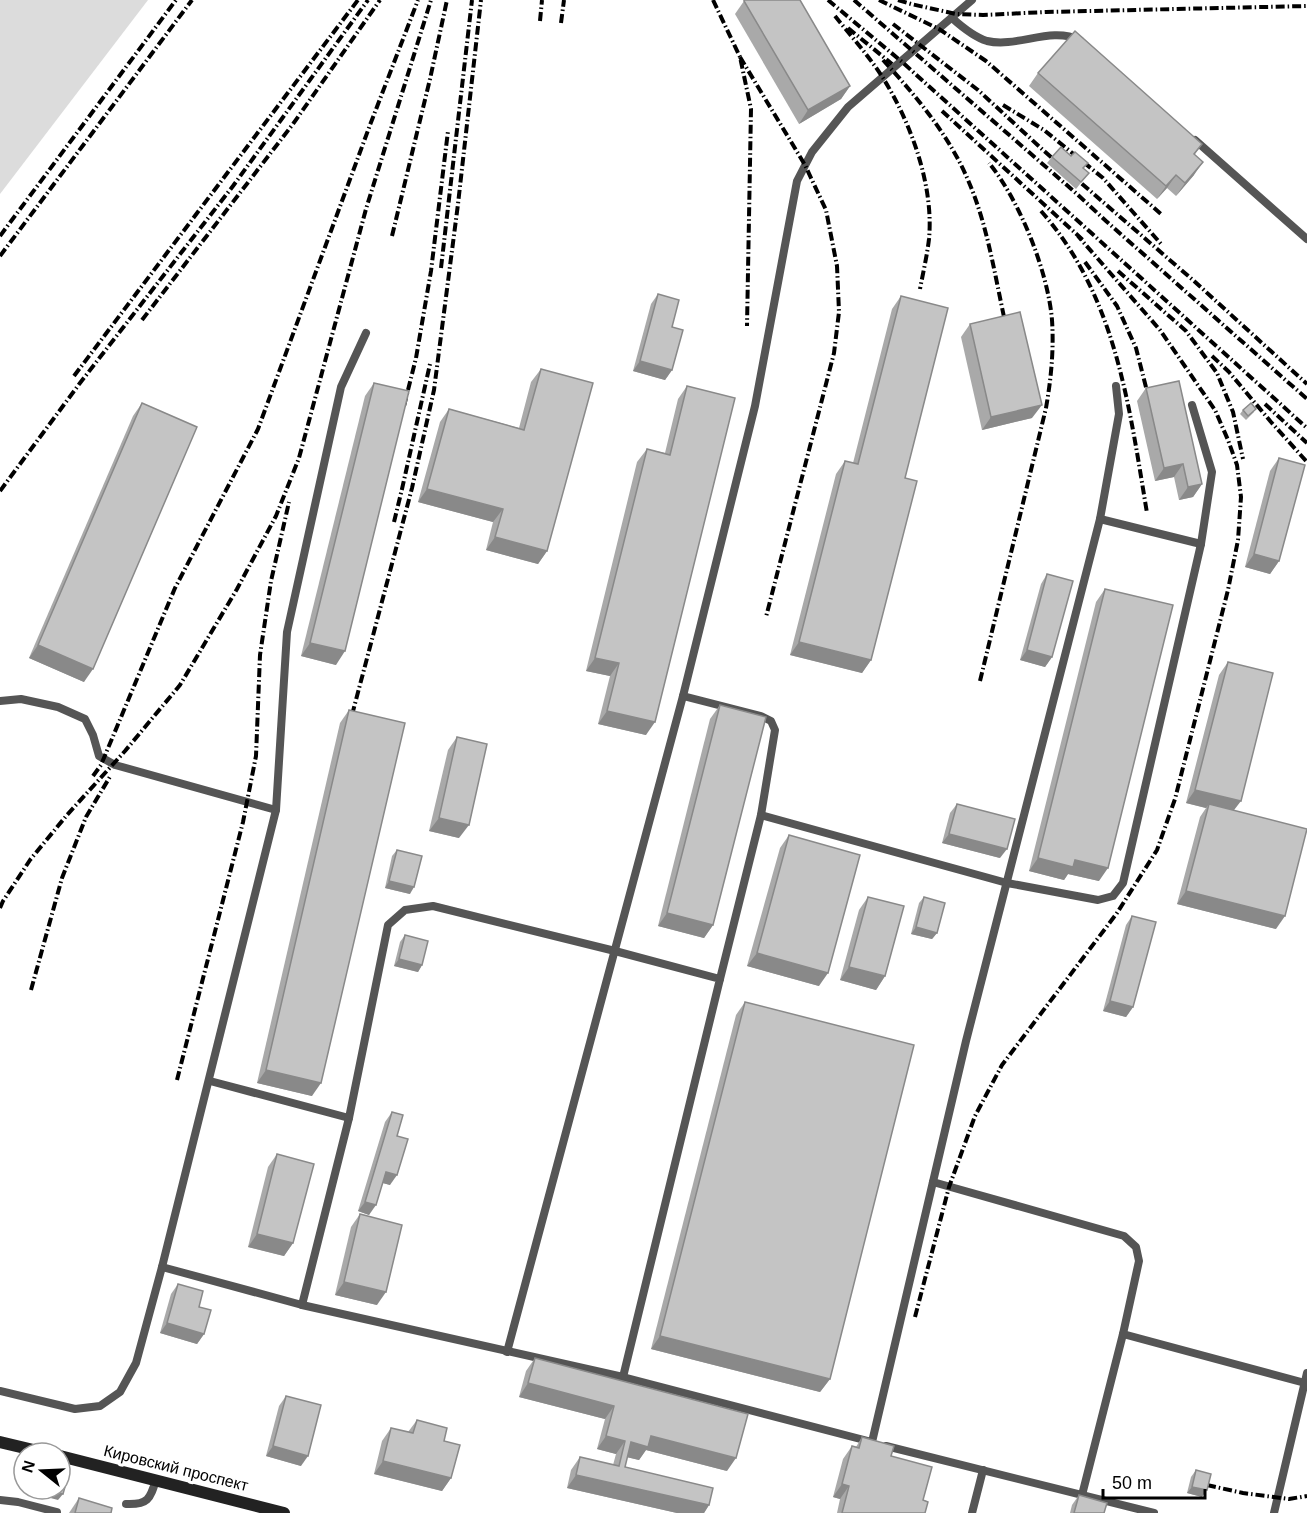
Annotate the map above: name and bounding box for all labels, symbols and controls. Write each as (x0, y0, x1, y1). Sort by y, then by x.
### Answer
north arrow (12, 1441, 72, 1501)
street label: Кировский проспект (102, 1442, 251, 1494)
text: N (18, 1458, 38, 1475)
scale bar (1103, 1462, 1205, 1500)
text: 50 m (1112, 1473, 1152, 1493)

